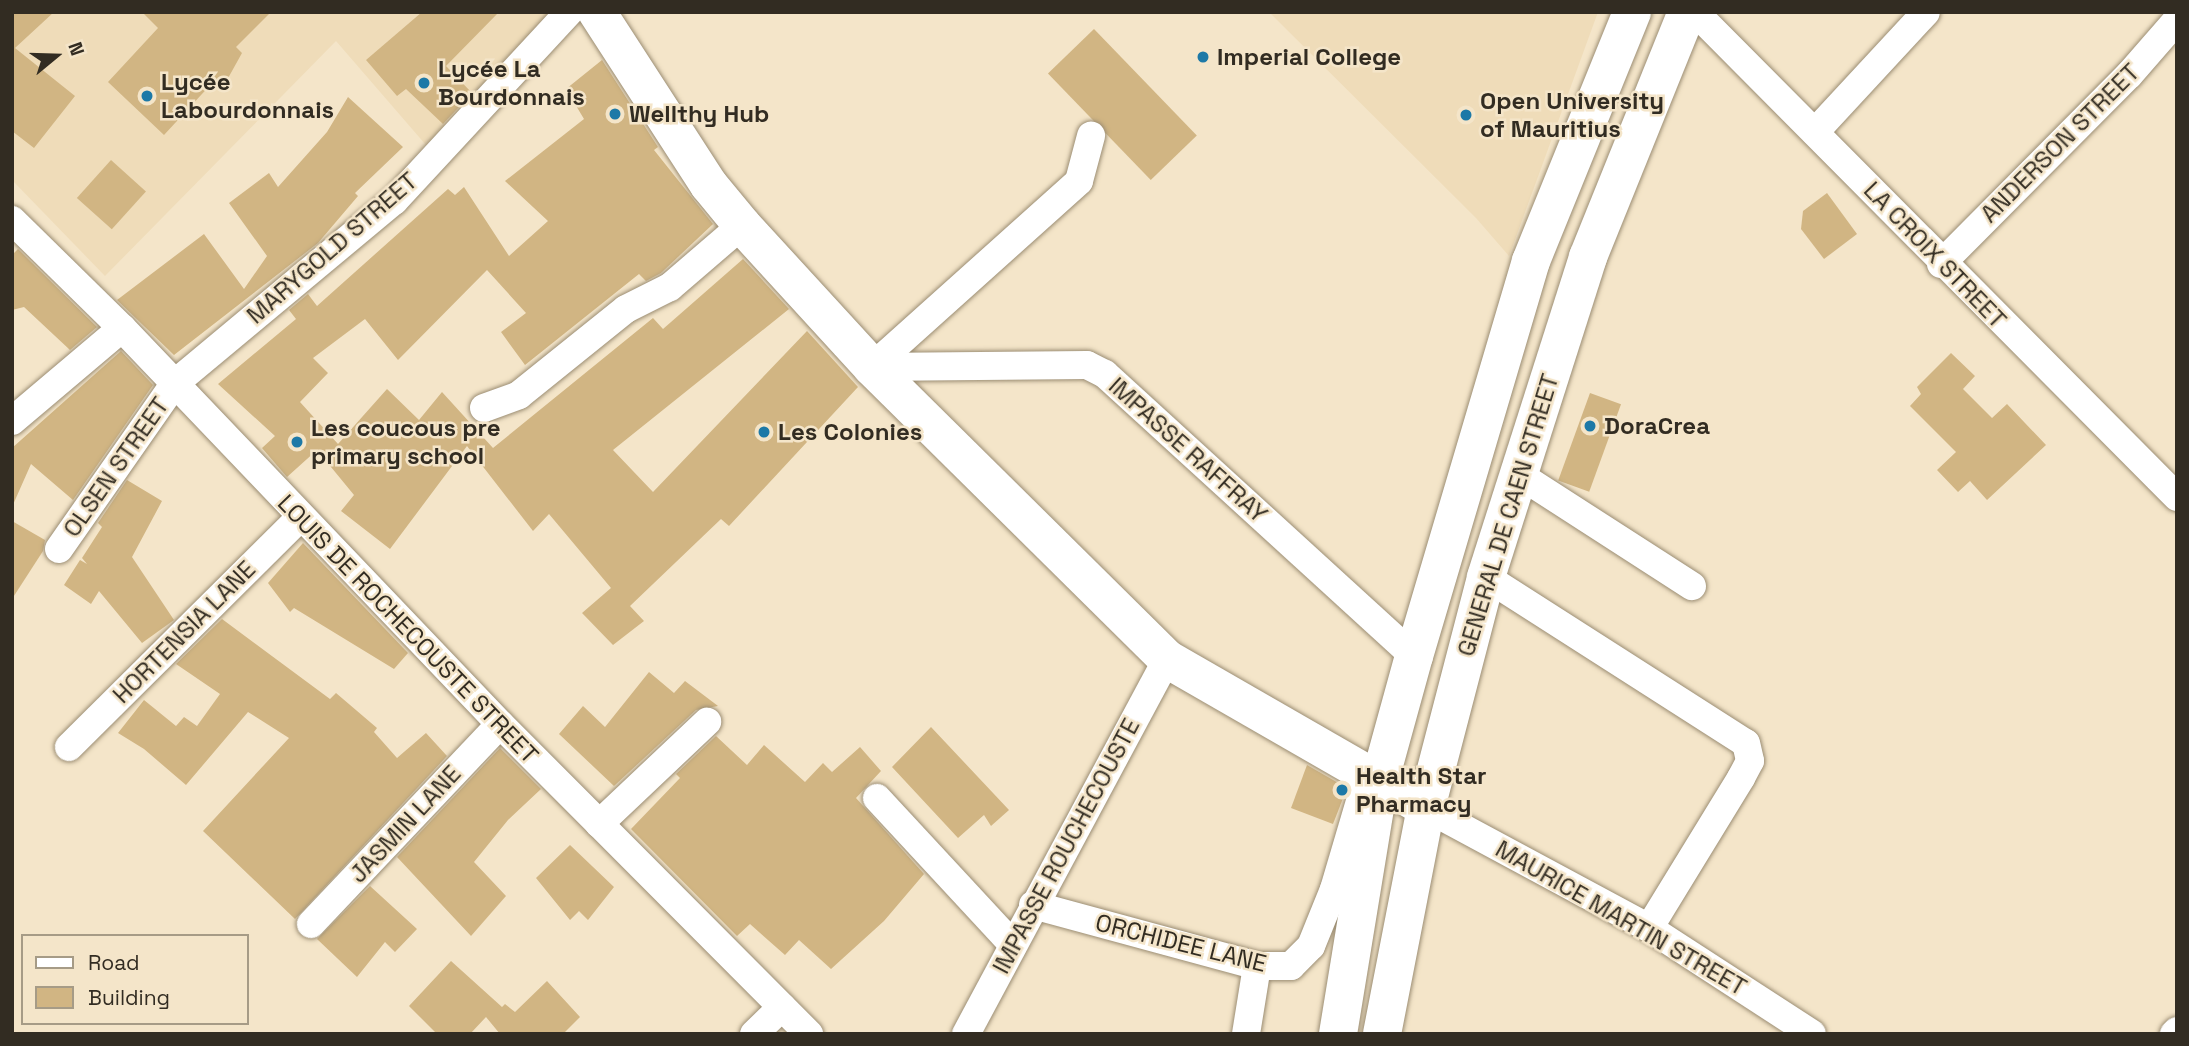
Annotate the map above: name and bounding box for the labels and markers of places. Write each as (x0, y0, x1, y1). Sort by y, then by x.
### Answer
place label: Imperial College (1217, 43, 1401, 71)
marker: Imperial College (1195, 49, 1211, 65)
place label: Lycée La Bourdonnais (438, 55, 585, 111)
place label: Lycée Labourdonnais (161, 68, 334, 124)
marker: Lycée La Bourdonnais (416, 75, 432, 91)
place label: Open University of Mauritius (1480, 87, 1664, 143)
marker: Lycée Labourdonnais (139, 88, 155, 104)
place label: Wellthy Hub (629, 100, 769, 128)
marker: Wellthy Hub (607, 106, 623, 122)
marker: Open University of Mauritius (1458, 107, 1474, 123)
place label: DoraCrea (1604, 412, 1710, 440)
place label: Les coucous pre primary school (311, 414, 501, 470)
place label: Les Colonies (778, 418, 922, 446)
marker: DoraCrea (1582, 418, 1598, 434)
marker: Les Colonies (756, 424, 772, 440)
marker: Les coucous pre primary school (289, 434, 305, 450)
place label: Health Star Pharmacy (1356, 762, 1487, 818)
marker: Health Star Pharmacy (1334, 782, 1350, 798)

